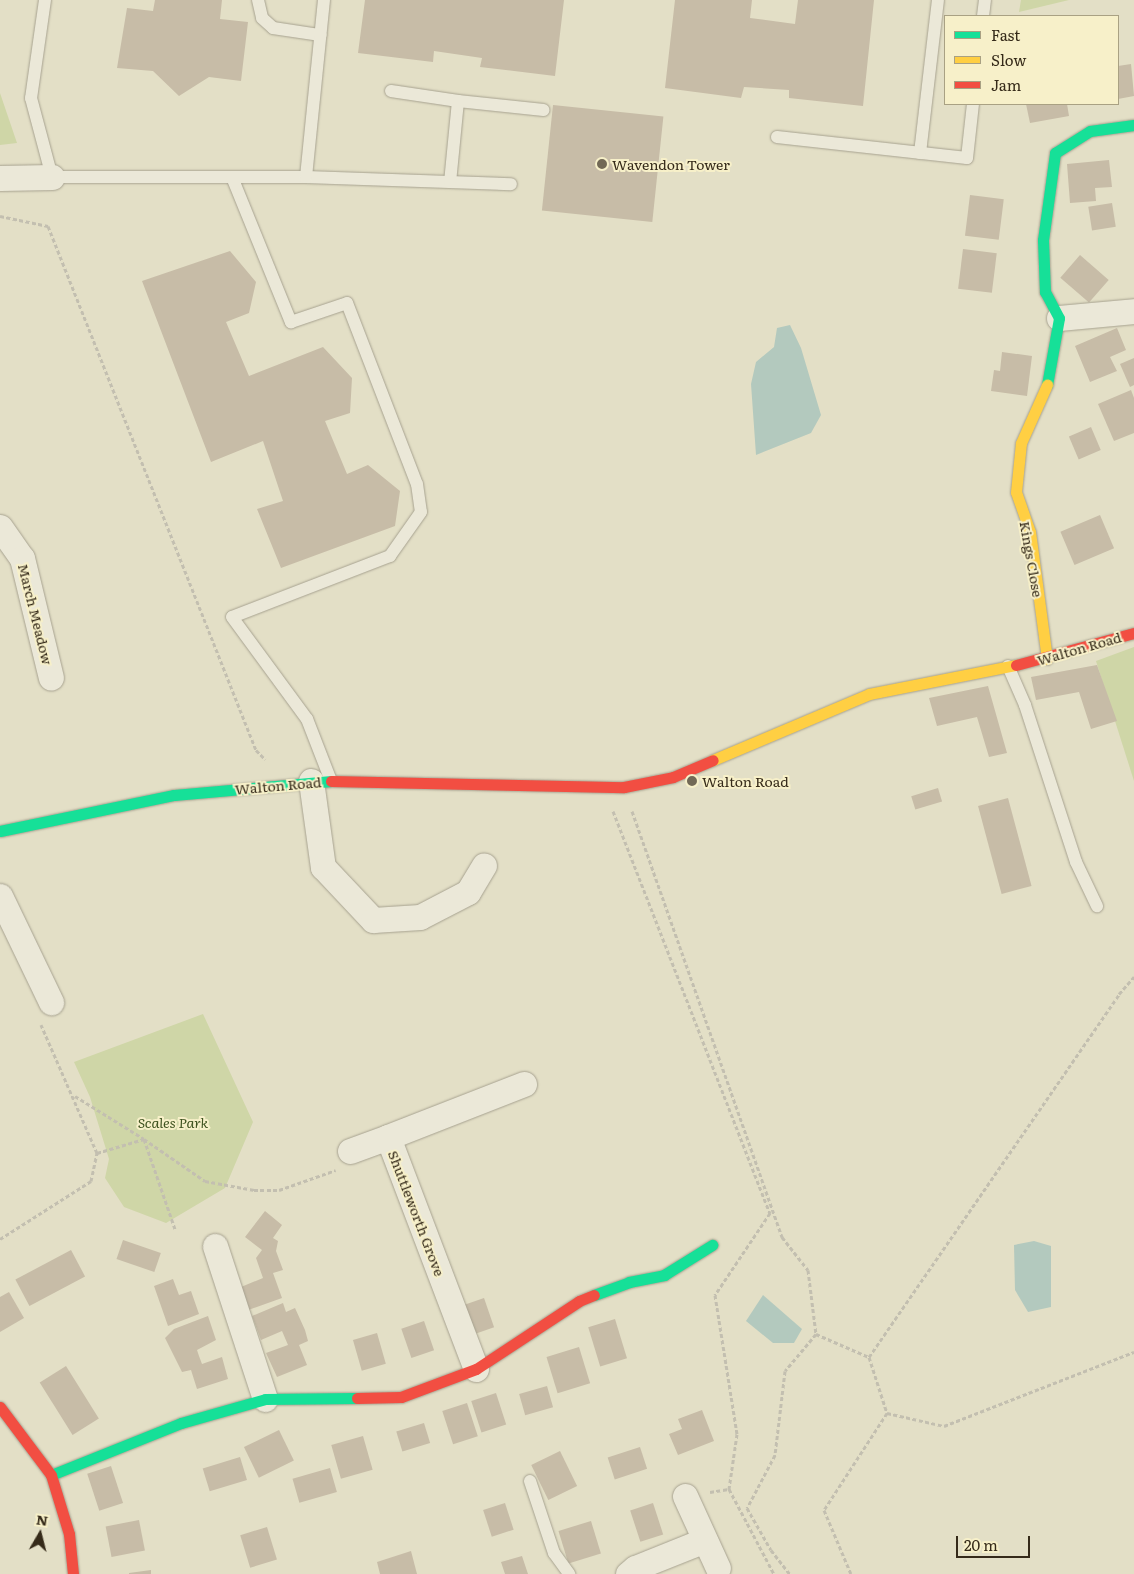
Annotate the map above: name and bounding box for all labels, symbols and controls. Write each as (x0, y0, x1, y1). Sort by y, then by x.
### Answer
legend (944, 15, 1119, 105)
text: Fast (991, 23, 1020, 46)
text: Slow (991, 48, 1026, 71)
text: Jam (991, 73, 1021, 96)
place label: Wavendon Tower (612, 156, 730, 172)
marker: Wavendon Tower (596, 158, 608, 170)
street label: Kings Close (1017, 520, 1047, 598)
street label: March Meadow (15, 562, 57, 666)
street label: Walton Road (1035, 628, 1123, 668)
street label: Walton Road (234, 773, 322, 797)
place label: Walton Road (702, 773, 789, 789)
marker: Walton Road (686, 775, 698, 787)
park label: Scales Park (138, 1114, 208, 1130)
street label: Shuttleworth Grove (385, 1148, 449, 1278)
text: N (35, 1508, 49, 1530)
north arrow (15, 1509, 65, 1559)
scale bar (959, 1526, 1033, 1558)
text: 20 m (964, 1533, 998, 1556)

